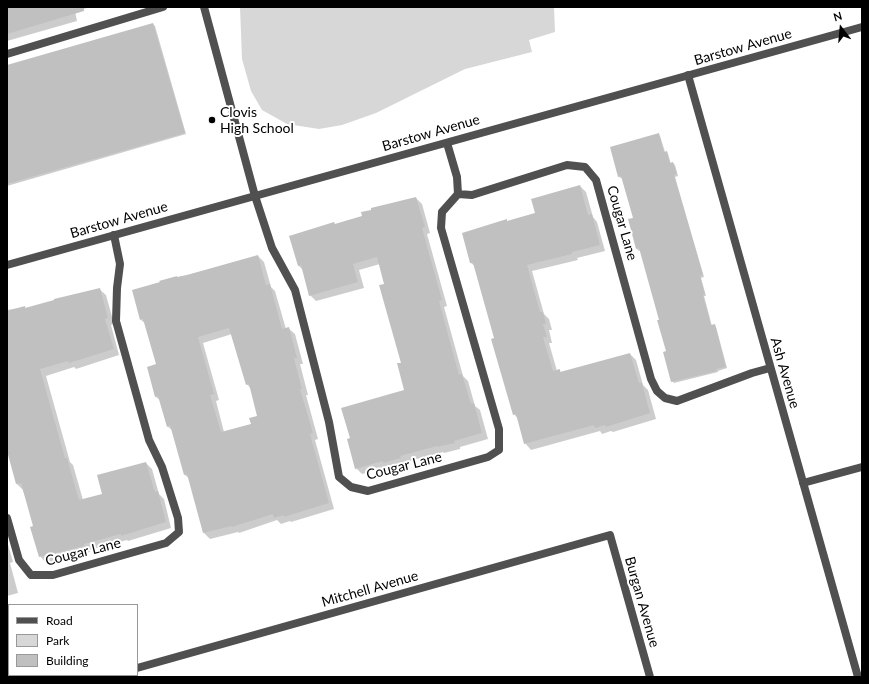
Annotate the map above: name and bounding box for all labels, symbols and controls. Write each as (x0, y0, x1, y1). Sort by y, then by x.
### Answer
north arrow (821, 8, 861, 48)
text: N (832, 9, 843, 23)
street label: Barstow Avenue (692, 25, 794, 69)
place label: Clovis High School (220, 104, 294, 136)
street label: Barstow Avenue (380, 111, 482, 155)
marker: Clovis High School (207, 115, 217, 125)
street label: Cougar Lane (603, 184, 641, 262)
street label: Barstow Avenue (68, 198, 170, 242)
street label: Ash Avenue (767, 335, 803, 411)
street label: Cougar Lane (365, 449, 443, 483)
street label: Cougar Lane (44, 535, 122, 569)
street label: Burgan Avenue (621, 555, 663, 649)
street label: Mitchell Avenue (320, 567, 420, 611)
legend (8, 604, 138, 676)
text: Road (46, 613, 73, 628)
text: Park (46, 633, 69, 648)
text: Building (46, 653, 89, 668)

